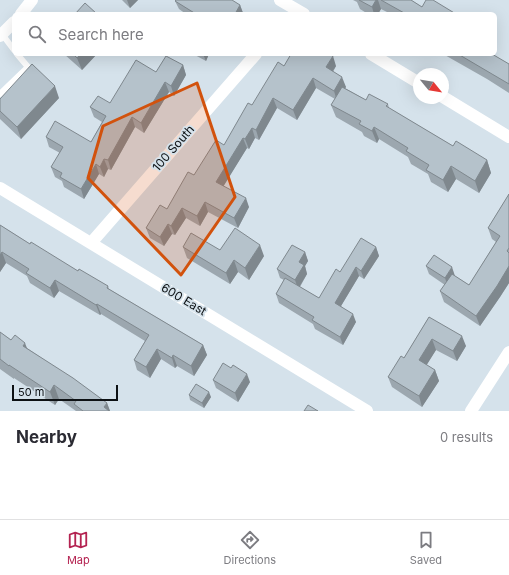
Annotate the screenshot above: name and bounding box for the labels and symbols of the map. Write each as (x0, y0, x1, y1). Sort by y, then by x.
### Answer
north arrow (413, 68, 449, 104)
street label: 100 South (149, 122, 197, 174)
street label: 600 East (159, 280, 209, 318)
scale bar (12, 383, 118, 402)

